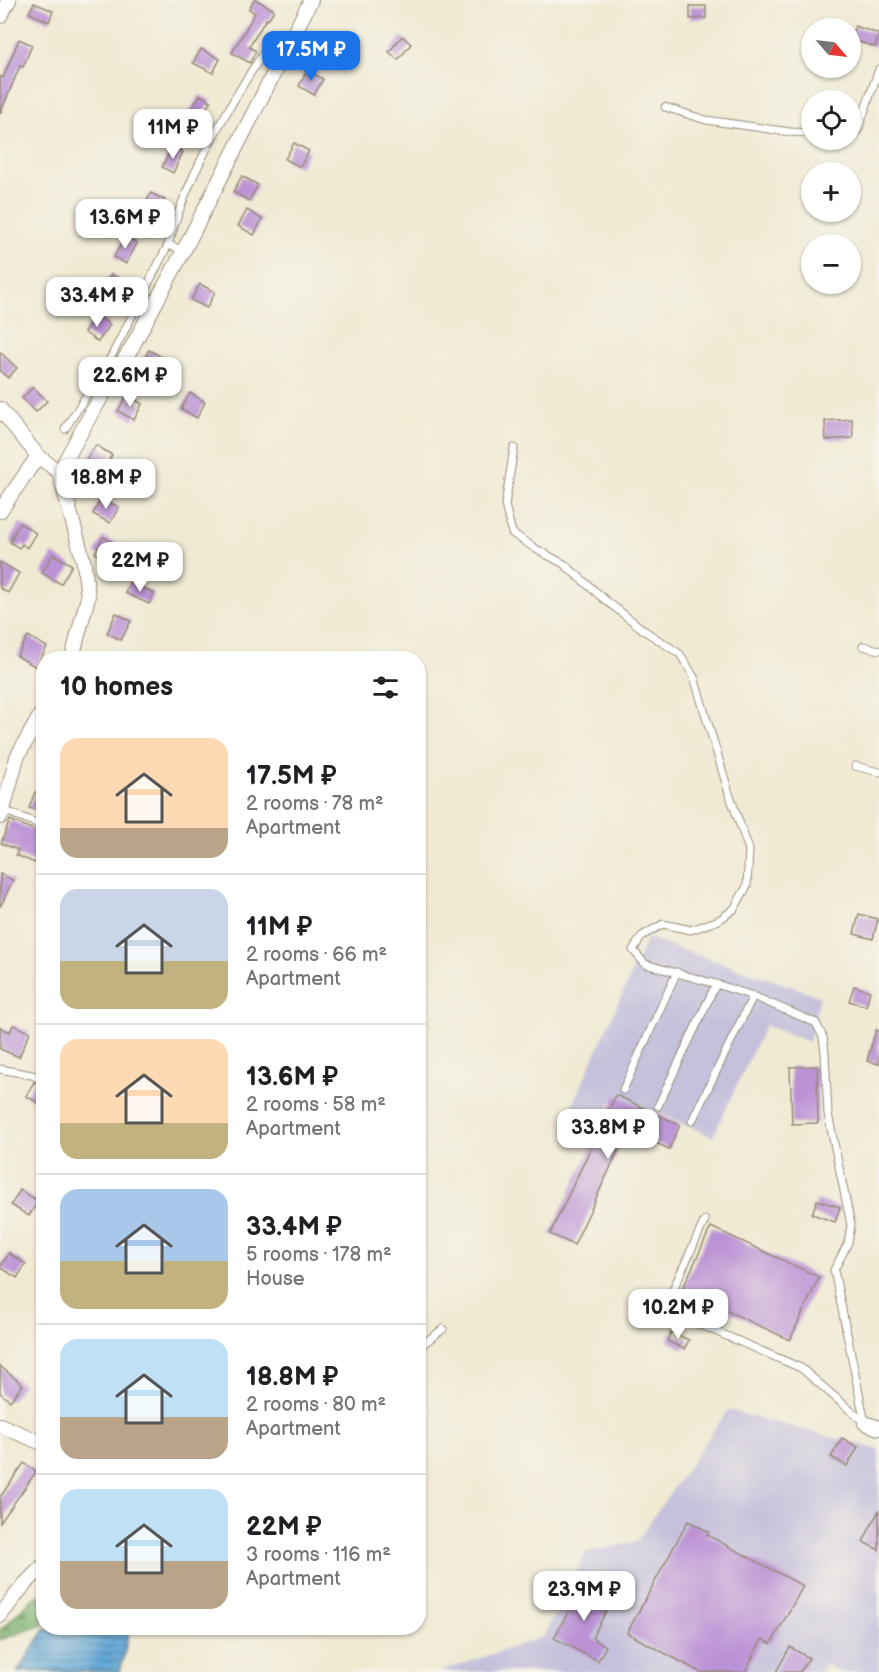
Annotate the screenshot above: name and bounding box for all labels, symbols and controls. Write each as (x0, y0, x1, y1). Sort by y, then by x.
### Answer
north arrow (801, 18, 861, 78)
map controls (801, 18, 861, 294)
pin: 17.5M ₽ (256, 31, 366, 82)
text: 17.5M ₽ (276, 38, 346, 62)
button: locate (801, 90, 861, 150)
pin: 11M ₽ (131, 109, 215, 160)
text: 11M ₽ (147, 116, 199, 140)
button: + (801, 162, 861, 222)
pin: 13.6M ₽ (70, 199, 180, 250)
text: 13.6M ₽ (90, 206, 160, 230)
button: − (801, 234, 861, 294)
pin: 33.4M ₽ (42, 277, 152, 328)
text: 33.4M ₽ (60, 284, 134, 308)
pin: 22.6M ₽ (75, 357, 185, 408)
text: 22.6M ₽ (93, 364, 167, 388)
pin: 18.8M ₽ (51, 459, 161, 510)
text: 18.8M ₽ (70, 466, 142, 490)
pin: 22M ₽ (98, 542, 182, 593)
text: 22M ₽ (111, 549, 169, 573)
icon: filters (369, 671, 402, 704)
text: 10 homes (60, 672, 173, 703)
text: 17.5M ₽ (246, 761, 337, 792)
icon: home (108, 762, 180, 834)
text: 2 rooms · 78 m² (246, 792, 384, 816)
text: Apartment (246, 816, 341, 840)
text: 11M ₽ (246, 912, 312, 943)
icon: home (108, 913, 180, 985)
text: 2 rooms · 66 m² (246, 943, 387, 967)
text: Apartment (246, 967, 341, 991)
text: 13.6M ₽ (246, 1062, 338, 1093)
icon: home (108, 1063, 180, 1135)
text: 2 rooms · 58 m² (246, 1093, 386, 1117)
pin: 33.8M ₽ (553, 1109, 663, 1160)
text: 33.8M ₽ (571, 1116, 645, 1140)
text: Apartment (246, 1117, 341, 1141)
text: 33.4M ₽ (246, 1212, 342, 1243)
icon: home (108, 1213, 180, 1285)
text: 5 rooms · 178 m² (246, 1243, 392, 1267)
text: House (246, 1267, 305, 1291)
pin: 10.2M ₽ (623, 1289, 733, 1340)
text: 10.2M ₽ (642, 1296, 714, 1320)
text: 18.8M ₽ (246, 1362, 338, 1393)
icon: home (108, 1363, 180, 1435)
text: 2 rooms · 80 m² (246, 1393, 386, 1417)
text: Apartment (246, 1417, 341, 1441)
text: 22M ₽ (246, 1512, 322, 1543)
icon: home (108, 1513, 180, 1585)
text: 3 rooms · 116 m² (246, 1543, 391, 1567)
text: Apartment (246, 1567, 341, 1591)
pin: 23.9M ₽ (529, 1571, 639, 1622)
text: 23.9M ₽ (547, 1578, 621, 1602)

